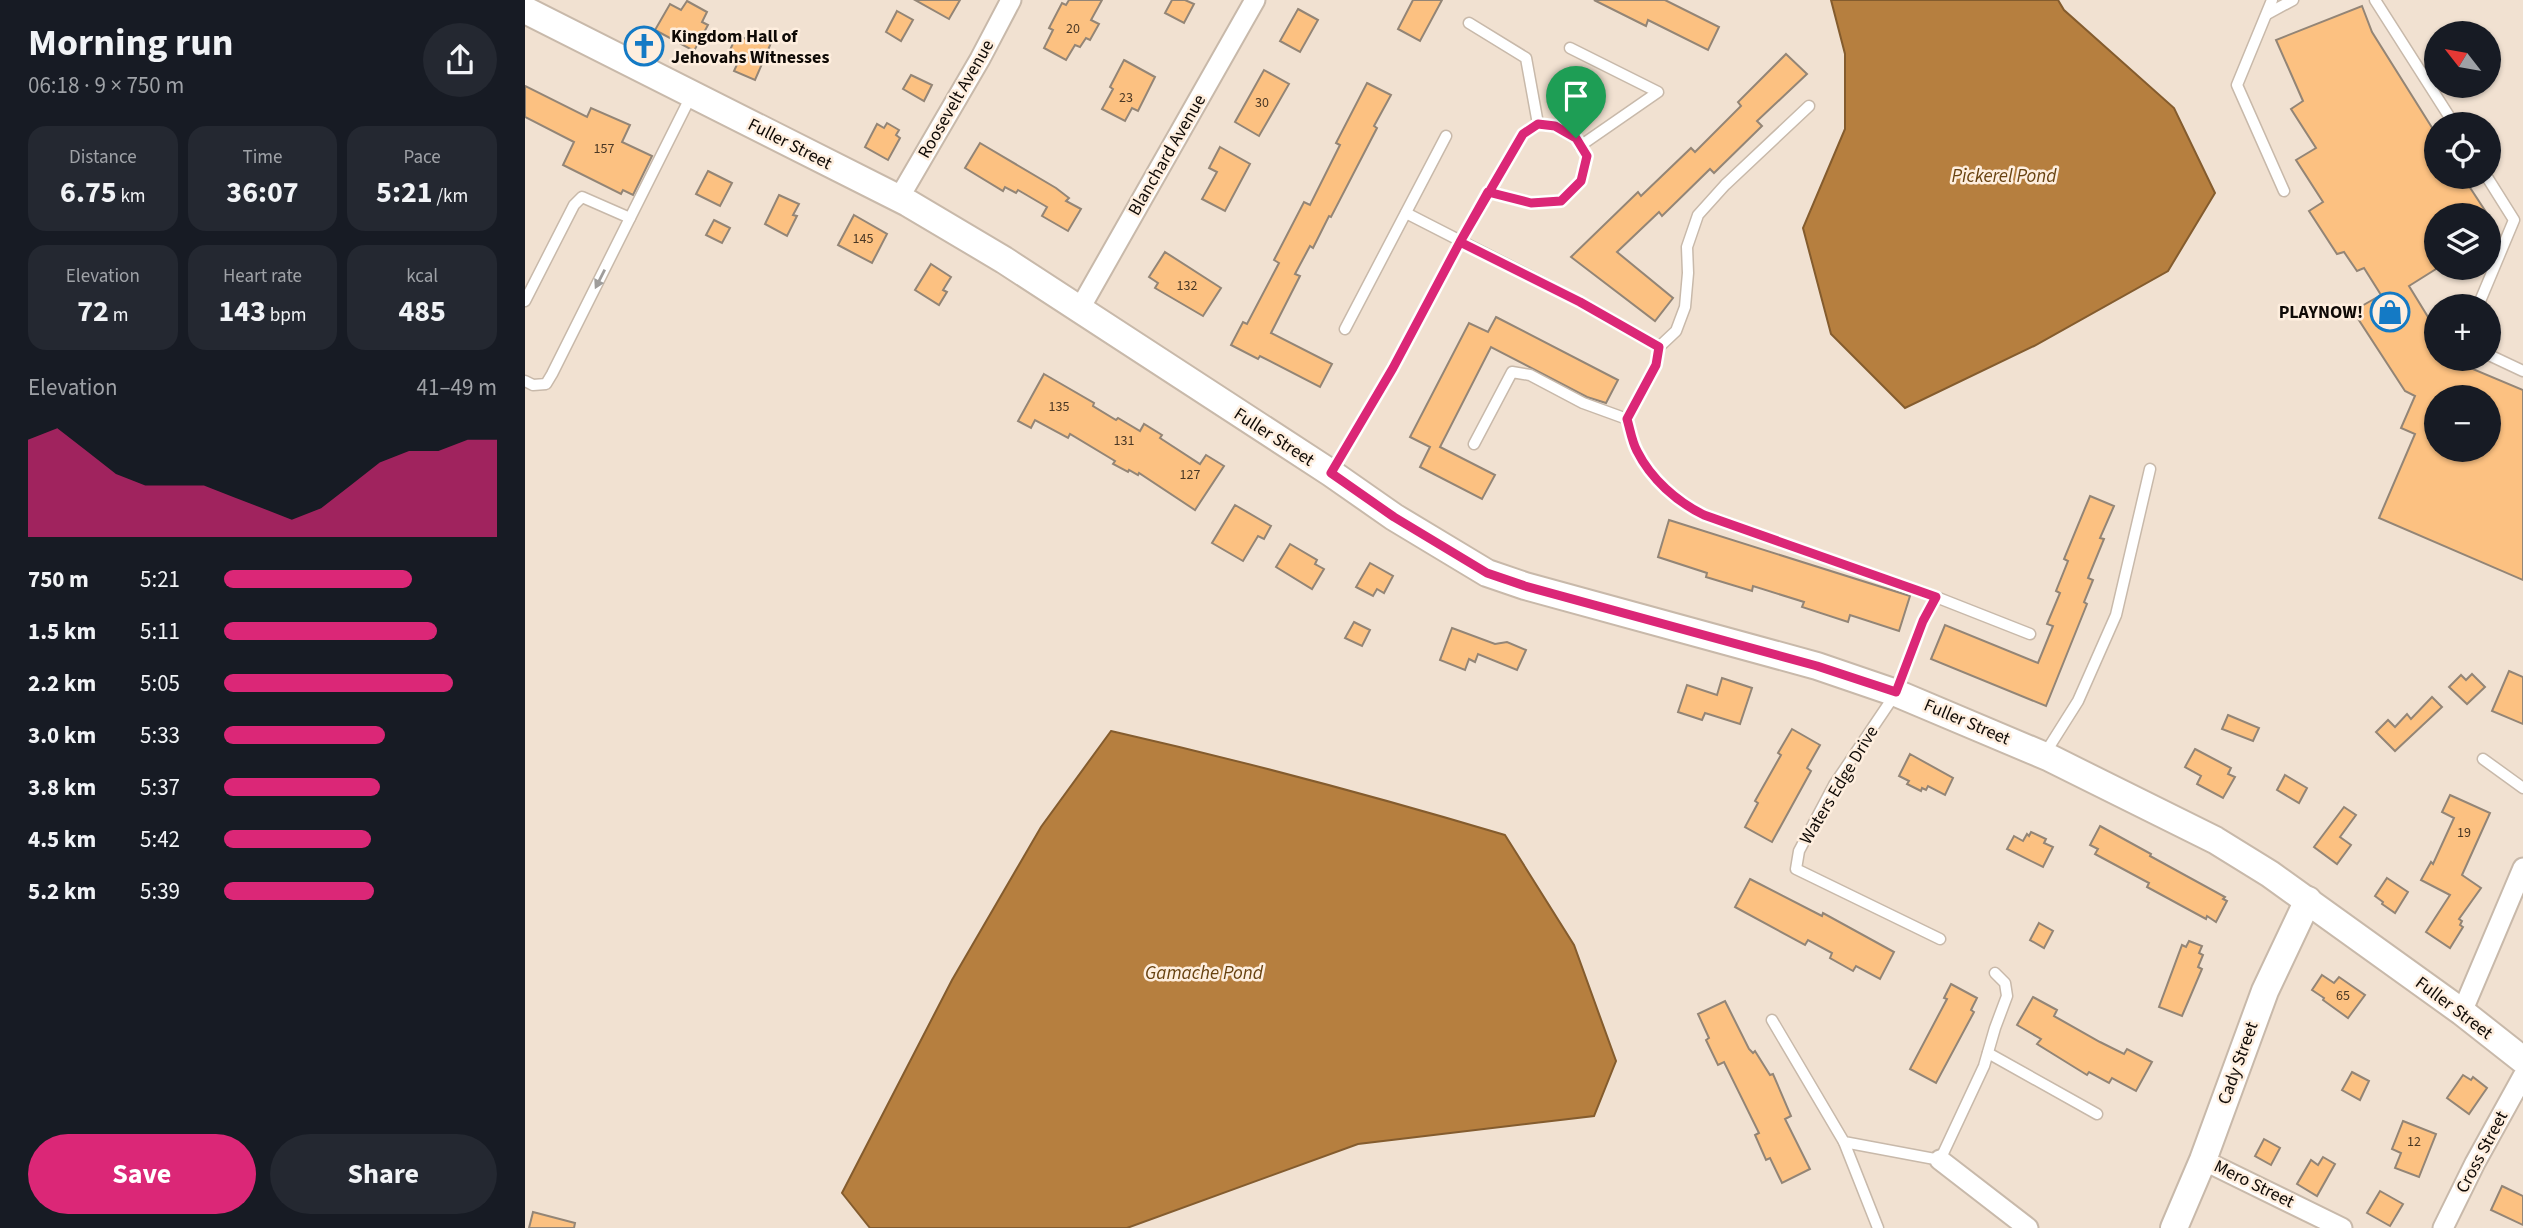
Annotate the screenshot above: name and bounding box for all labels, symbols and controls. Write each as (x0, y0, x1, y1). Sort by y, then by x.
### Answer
text: Morning run (28, 16, 233, 70)
house number: 20 (1066, 19, 1080, 39)
north arrow (2424, 21, 2501, 98)
map controls (2424, 21, 2501, 462)
button: share (423, 23, 497, 97)
place label: Kingdom Hall of Jehovahs Witnesses (671, 24, 829, 70)
church icon: Kingdom Hall of Jehovahs Witnesses (623, 25, 665, 67)
street label: Roosevelt Avenue (912, 35, 1000, 163)
pin (1546, 66, 1606, 138)
text: 06:18 · 9 × 750 m (28, 69, 184, 102)
icon: arrive (1557, 77, 1595, 115)
house number: 23 (1119, 88, 1133, 108)
street label: Blanchard Avenue (1122, 90, 1212, 220)
house number: 30 (1255, 93, 1269, 113)
street label: Fuller Street (744, 112, 836, 176)
button: locate (2424, 112, 2501, 189)
house number: 157 (594, 139, 614, 159)
text: Distance (69, 144, 137, 171)
text: Time (242, 144, 283, 171)
text: Pace (404, 144, 441, 171)
water label: Pickerel Pond (1951, 163, 2057, 190)
text: 6.75 (60, 171, 117, 214)
text: 36:07 (226, 171, 299, 214)
text: 5:21 (376, 171, 433, 214)
text: km (117, 183, 146, 210)
text: /km (433, 183, 468, 210)
button: layers (2424, 203, 2501, 280)
house number: 145 (853, 229, 873, 249)
text: Elevation (66, 263, 140, 290)
text: Heart rate (223, 263, 302, 290)
text: kcal (406, 263, 438, 290)
one-way arrow (594, 269, 605, 289)
house number: 132 (1177, 276, 1197, 296)
text: 72 (77, 290, 109, 333)
text: 143 (218, 290, 266, 333)
text: 485 (398, 290, 446, 333)
shop icon: PLAYNOW! (2369, 291, 2411, 333)
button: + (2424, 294, 2501, 371)
place label: PLAYNOW! (2279, 300, 2363, 325)
text: m (109, 302, 128, 329)
text: bpm (266, 302, 307, 329)
text: Elevation (28, 371, 118, 404)
text: 41–49 m (417, 371, 497, 404)
button: − (2424, 385, 2501, 462)
house number: 135 (1049, 397, 1069, 417)
street label: Fuller Street (1229, 402, 1319, 472)
house number: 131 (1114, 431, 1134, 451)
house number: 127 (1180, 465, 1200, 485)
text: 750 m (28, 563, 89, 596)
text: 5:21 (140, 563, 180, 596)
text: 1.5 km (28, 615, 96, 648)
text: 5:11 (140, 615, 180, 648)
text: 2.2 km (28, 667, 96, 700)
text: 5:05 (140, 667, 180, 700)
street label: Fuller Street (1920, 693, 2014, 751)
text: 3.0 km (28, 719, 96, 752)
text: 5:33 (140, 719, 180, 752)
street label: Waters Edge Drive (1794, 721, 1884, 849)
text: 3.8 km (28, 771, 96, 804)
text: 5:37 (140, 771, 180, 804)
text: 4.5 km (28, 823, 96, 856)
text: 5:42 (140, 823, 180, 856)
house number: 19 (2457, 823, 2471, 843)
text: 5.2 km (28, 875, 96, 908)
text: 5:39 (140, 875, 180, 908)
water label: Gamache Pond (1145, 960, 1264, 987)
street label: Fuller Street (2410, 970, 2498, 1046)
house number: 65 (2336, 986, 2350, 1006)
street label: Cady Street (2211, 1018, 2265, 1108)
street label: Cross Street (2450, 1106, 2514, 1198)
house number: 12 (2407, 1132, 2421, 1152)
button: Save (28, 1134, 256, 1214)
button: Share (270, 1134, 497, 1214)
street label: Mero Street (2210, 1154, 2298, 1214)

